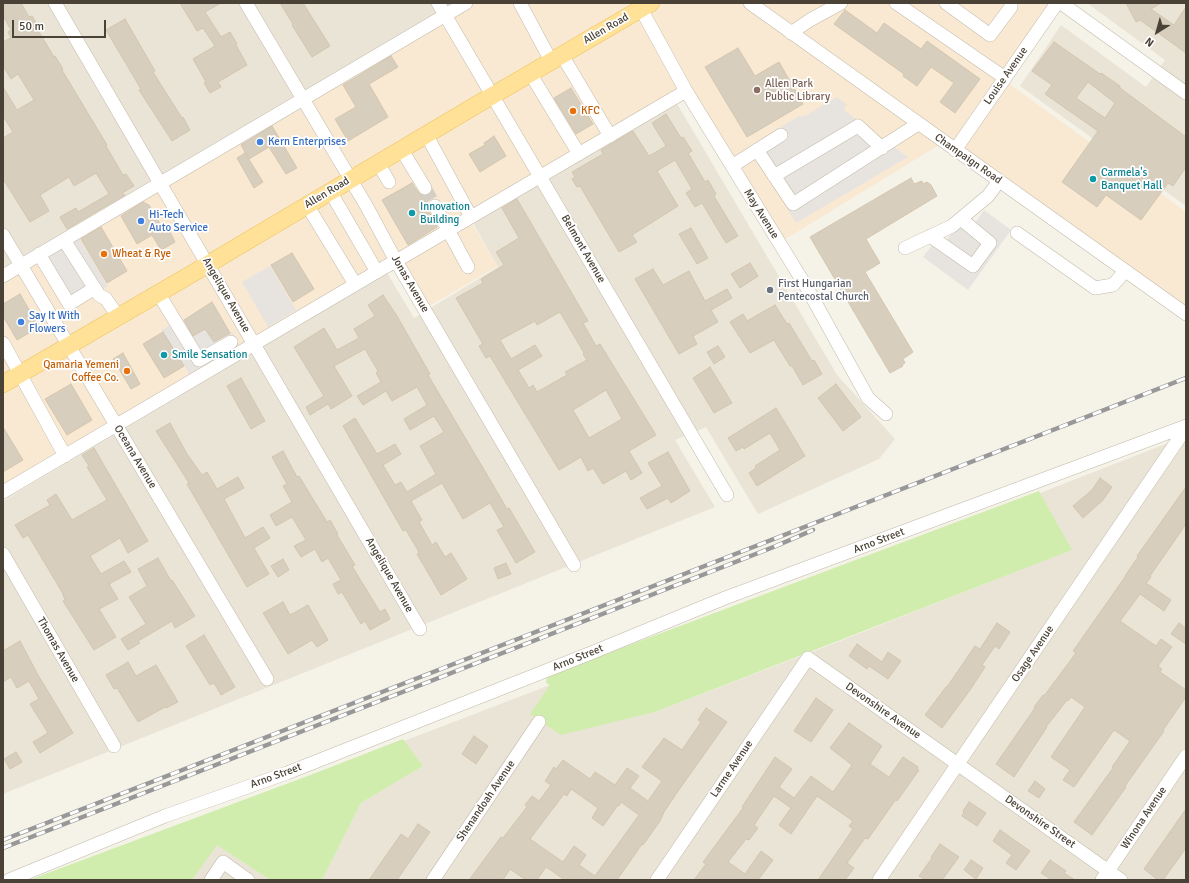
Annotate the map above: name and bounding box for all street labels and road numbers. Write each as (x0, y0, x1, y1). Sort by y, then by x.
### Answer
street label: Allen Road (581, 11, 631, 47)
street label: Louise Avenue (981, 45, 1031, 107)
street label: Champaign Road (932, 131, 1004, 187)
street label: Allen Road (302, 174, 352, 212)
street label: May Avenue (740, 187, 782, 241)
street label: Belmont Avenue (558, 213, 608, 285)
street label: Jonas Avenue (388, 253, 432, 315)
street label: Angelique Avenue (199, 255, 253, 335)
street label: Oceana Avenue (111, 423, 159, 491)
street label: Arno Street (852, 525, 906, 557)
street label: Angelique Avenue (362, 535, 416, 615)
street label: Thomas Avenue (34, 615, 82, 685)
street label: Osage Avenue (1009, 623, 1057, 685)
street label: Arno Street (551, 642, 605, 674)
street label: Devonshire Avenue (843, 680, 923, 742)
street label: Larme Avenue (708, 738, 756, 800)
street label: Shenandoah Avenue (454, 758, 518, 844)
street label: Arno Street (249, 761, 303, 791)
street label: Winona Avenue (1118, 784, 1170, 852)
street label: Devonshire Street (1002, 793, 1078, 851)

